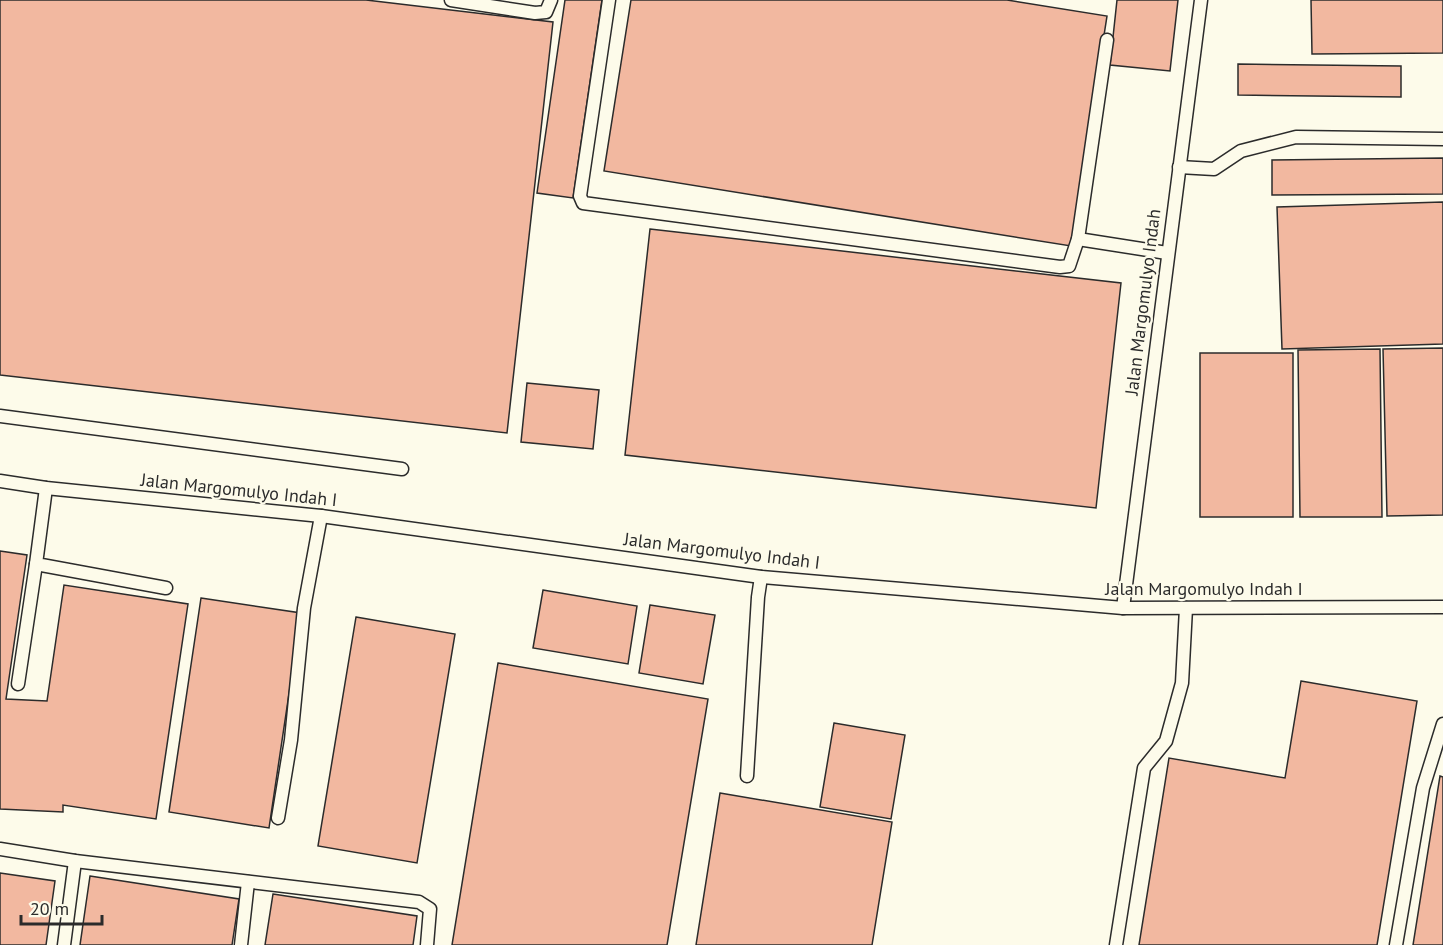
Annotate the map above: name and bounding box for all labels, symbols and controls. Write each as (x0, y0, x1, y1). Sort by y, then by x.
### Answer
street label: Jalan Margomulyo Indah (1120, 208, 1165, 397)
street label: Jalan Margomulyo Indah I (139, 468, 338, 511)
street label: Jalan Margomulyo Indah I (622, 527, 821, 574)
street label: Jalan Margomulyo Indah I (1104, 577, 1303, 600)
scale bar (21, 888, 102, 926)
text: 20 m (30, 897, 69, 920)

